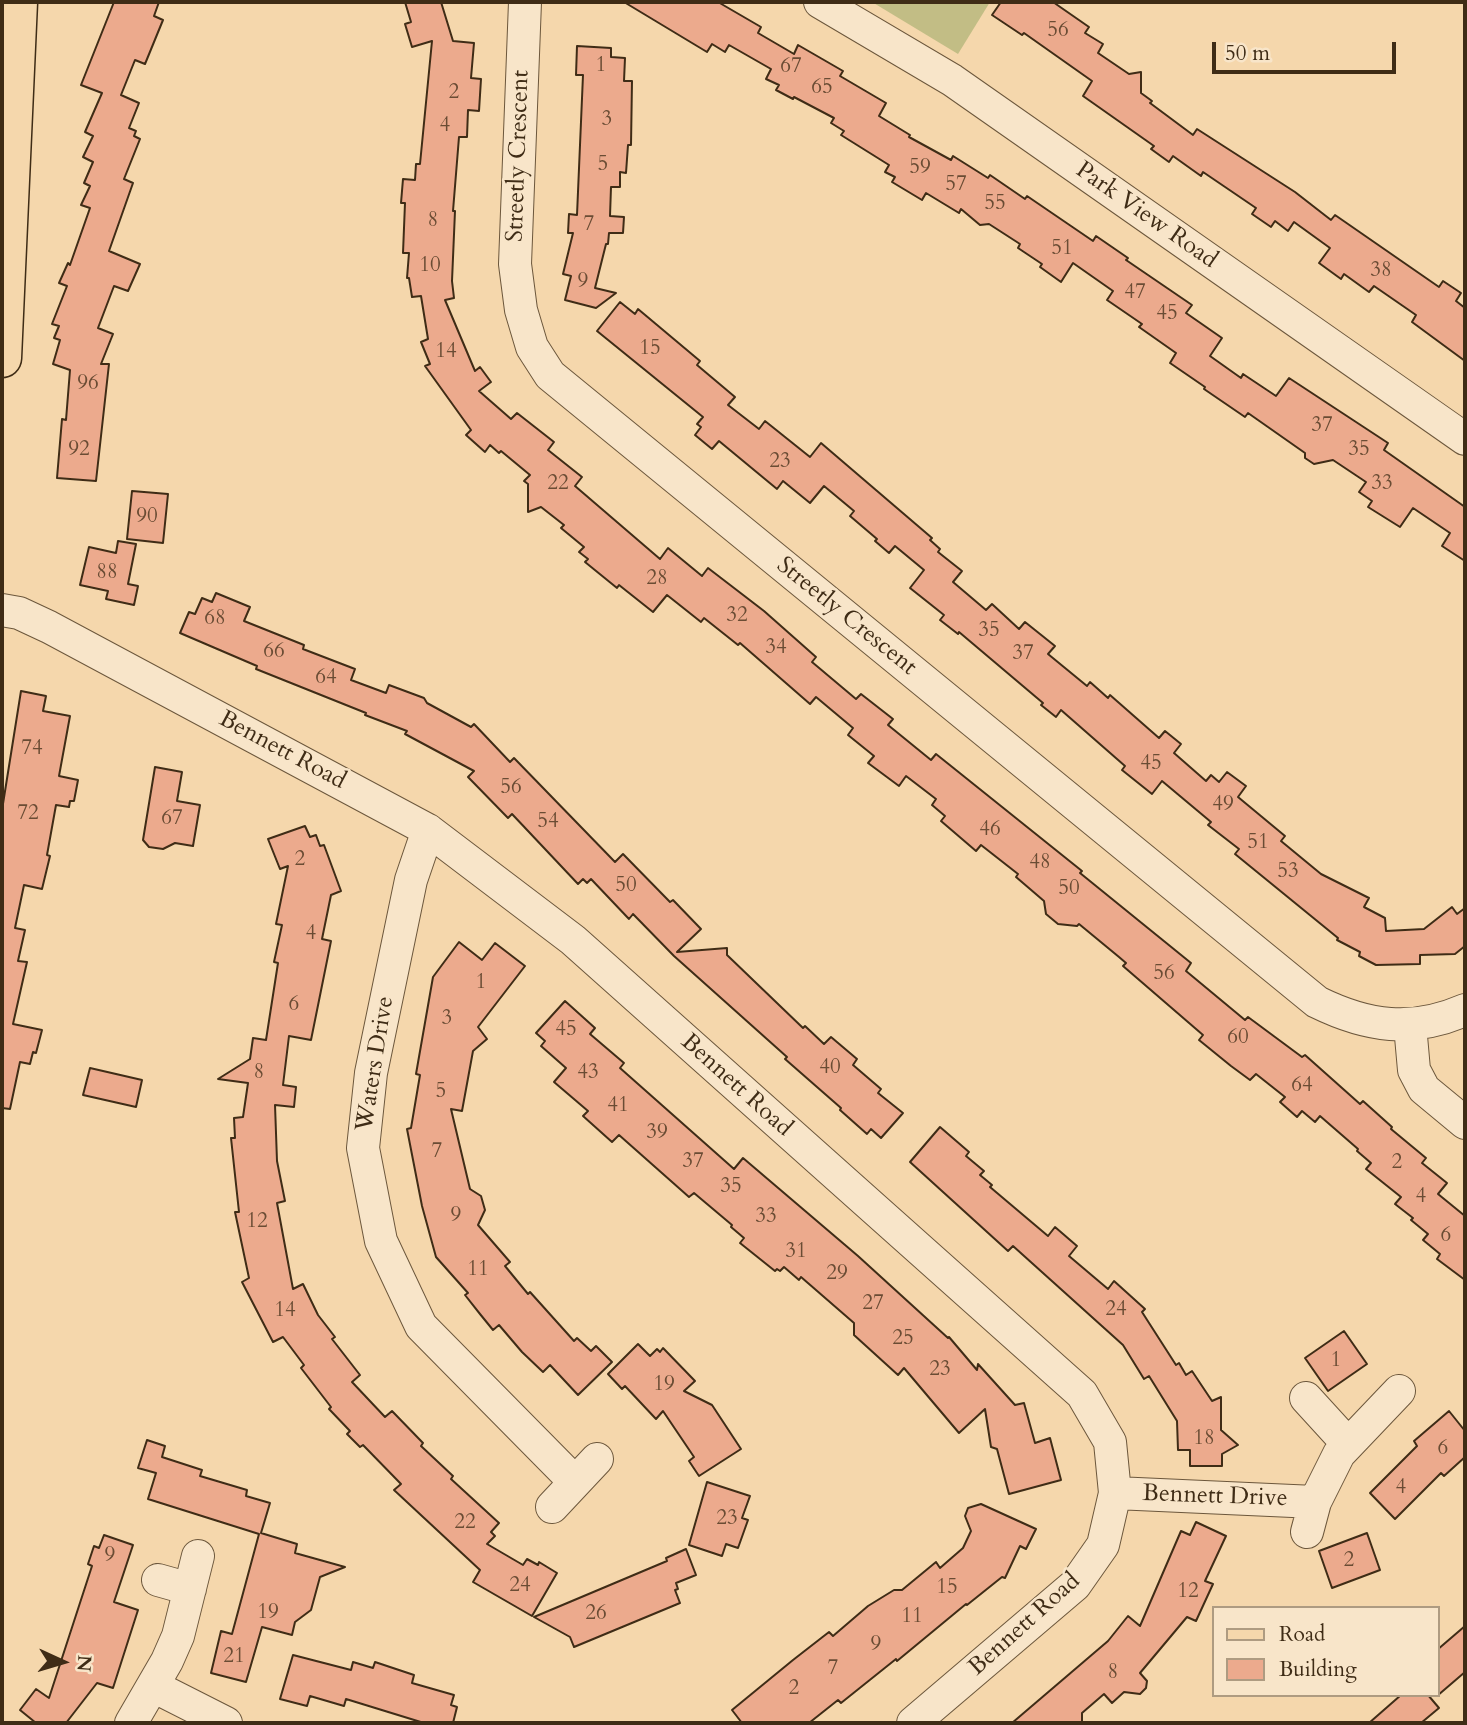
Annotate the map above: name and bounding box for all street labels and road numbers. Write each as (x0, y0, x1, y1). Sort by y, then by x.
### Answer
street label: Streetly Crescent (502, 70, 536, 242)
street label: Park View Road (1070, 157, 1222, 275)
street label: Streetly Crescent (770, 552, 922, 682)
street label: Bennett Road (214, 705, 350, 797)
street label: Waters Drive (351, 994, 401, 1134)
street label: Bennett Road (674, 1029, 798, 1143)
street label: Bennett Drive (1142, 1480, 1288, 1514)
street label: Bennett Road (963, 1568, 1087, 1682)

